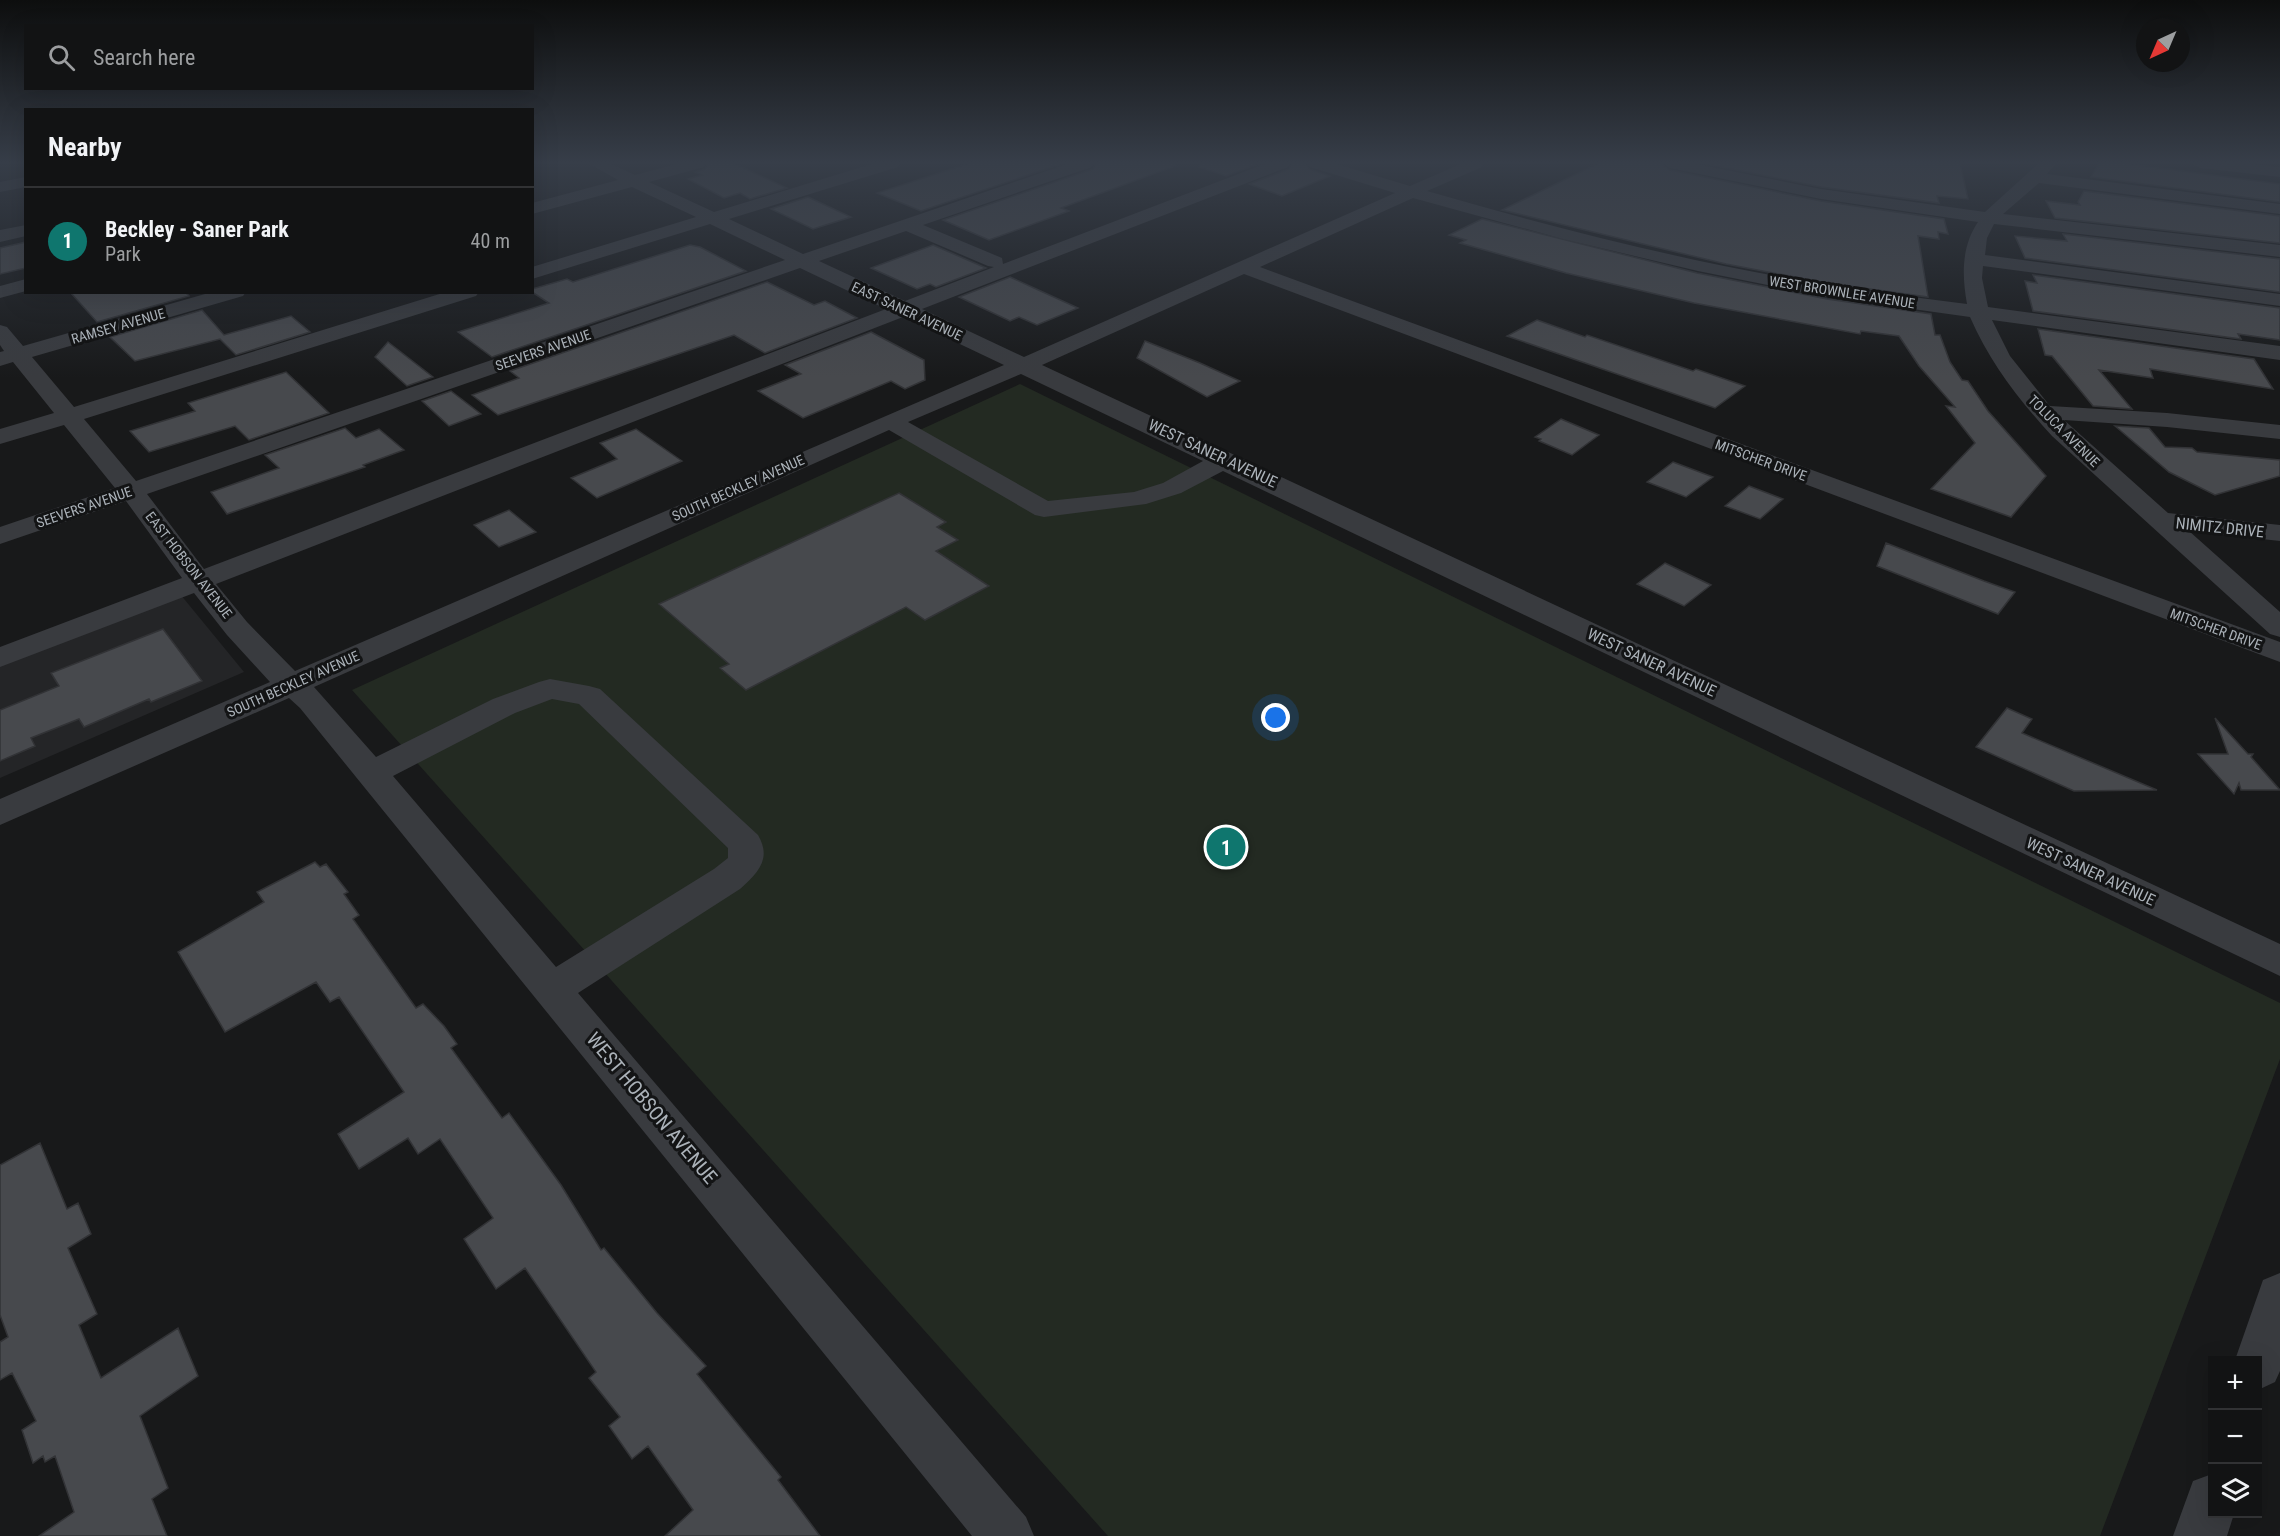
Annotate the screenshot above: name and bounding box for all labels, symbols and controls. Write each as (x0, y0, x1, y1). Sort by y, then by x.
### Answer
north arrow (2136, 18, 2190, 72)
search box (24, 24, 534, 90)
icon: search (45, 41, 78, 74)
text: Search here (93, 45, 195, 70)
text: Nearby (48, 132, 122, 162)
text: Beckley - Saner Park (105, 217, 289, 242)
text: 1 (62, 229, 73, 253)
text: 40 m (471, 229, 510, 253)
text: Park (105, 242, 141, 266)
street label: WEST BROWNLEE AVENUE (1768, 273, 1916, 311)
street label: EAST SANER AVENUE (849, 278, 965, 344)
street label: RAMSEY AVENUE (69, 305, 167, 347)
street label: SEEVERS AVENUE (493, 326, 593, 374)
street label: TOLUCA AVENUE (2025, 392, 2103, 470)
street label: WEST SANER AVENUE (1145, 415, 1280, 492)
street label: MITSCHER DRIVE (1713, 436, 1809, 484)
street label: SOUTH BECKLEY AVENUE (669, 452, 807, 524)
street label: SEEVERS AVENUE (34, 483, 134, 531)
street label: EAST HOBSON AVENUE (142, 509, 236, 621)
street label: NIMITZ DRIVE (2175, 513, 2265, 542)
street label: MITSCHER DRIVE (2168, 605, 2264, 653)
street label: WEST SANER AVENUE (1584, 624, 1719, 701)
street label: SOUTH BECKLEY AVENUE (224, 648, 362, 720)
your location (1261, 703, 1290, 732)
pin: 1 (1206, 824, 1246, 870)
street label: WEST SANER AVENUE (2023, 833, 2158, 910)
street label: WEST HOBSON AVENUE (582, 1027, 722, 1189)
map controls (2208, 1356, 2262, 1518)
button: + (2208, 1356, 2262, 1410)
button: − (2208, 1410, 2262, 1464)
button: layers (2208, 1464, 2262, 1518)

